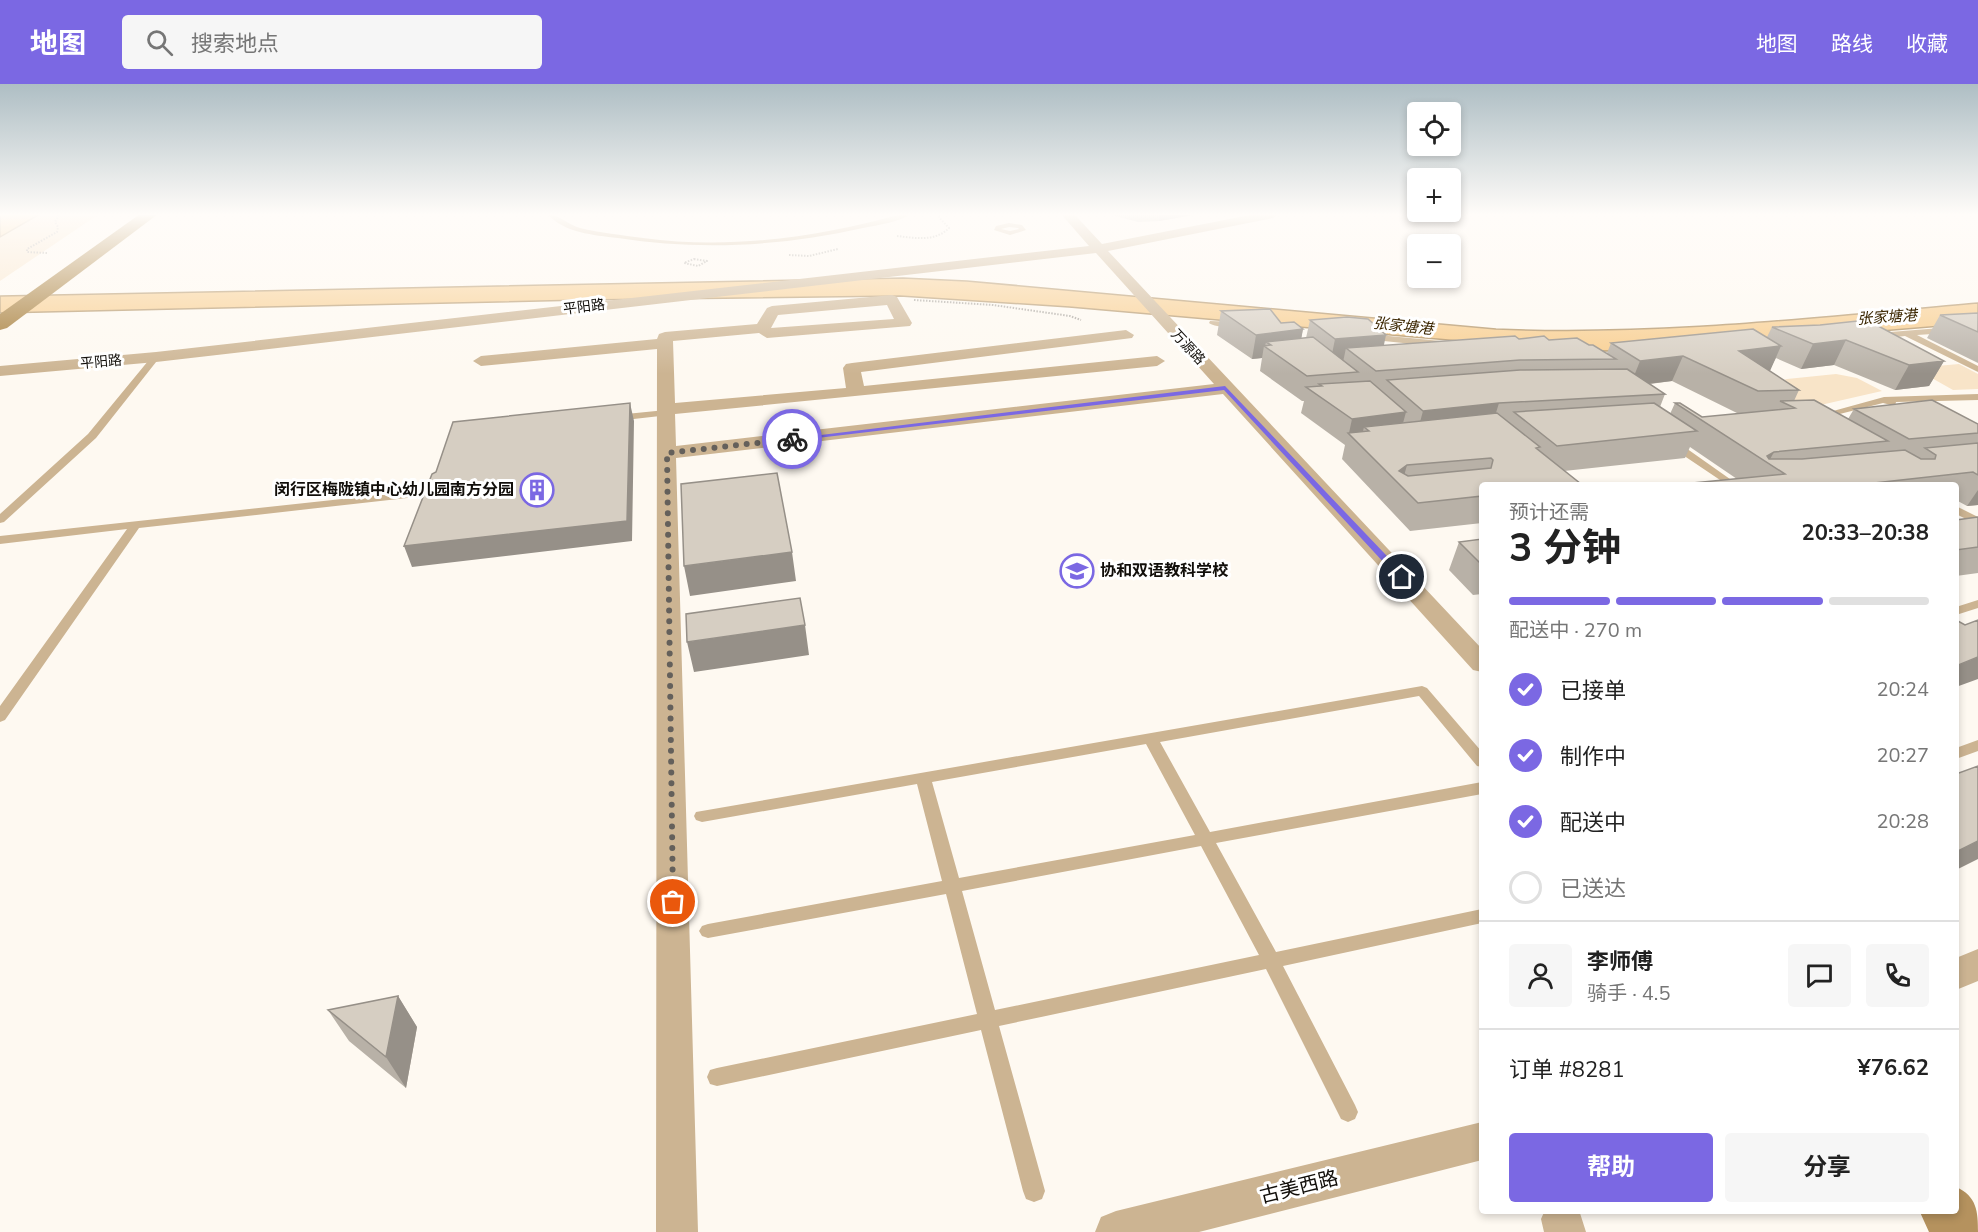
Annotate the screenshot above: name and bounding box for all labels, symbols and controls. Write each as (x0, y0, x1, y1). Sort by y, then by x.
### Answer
search box (122, 15, 542, 69)
text: 地图 (30, 25, 86, 63)
icon: search (143, 26, 176, 59)
text: 搜索地点 (191, 29, 279, 59)
text: 地图 (1756, 30, 1798, 58)
text: 路线 (1831, 30, 1873, 58)
text: 收藏 (1906, 30, 1948, 58)
map controls (1407, 102, 1461, 288)
button: locate (1407, 102, 1461, 156)
button: + (1407, 168, 1461, 222)
button: − (1407, 234, 1461, 288)
street label: 平阳路 (562, 295, 606, 319)
water label: 张家塘港 (1856, 305, 1920, 329)
water label: 张家塘港 (1372, 313, 1436, 339)
street label: 万源路 (1167, 325, 1209, 369)
street label: 平阳路 (79, 351, 123, 373)
courier (762, 409, 822, 469)
icon: bike (776, 423, 809, 456)
building icon: 闵行区梅陇镇中心幼儿园南方分园 (519, 472, 555, 508)
place label: 闵行区梅陇镇中心幼儿园南方分园 (274, 479, 514, 501)
text: 预计还需 (1509, 499, 1589, 526)
text: 20:33–20:38 (1801, 518, 1929, 548)
text: 3 分钟 (1509, 522, 1621, 575)
pin (1376, 551, 1427, 602)
school or university icon: 协和双语教科学校 (1059, 553, 1095, 589)
place label: 协和双语教科学校 (1100, 560, 1229, 582)
icon: home (1385, 560, 1418, 593)
text: 配送中 · 270 m (1509, 617, 1642, 644)
icon: check (1509, 673, 1542, 706)
text: 已接单 (1560, 676, 1626, 706)
text: 20:24 (1876, 676, 1929, 703)
icon: check (1509, 739, 1542, 772)
text: 制作中 (1560, 742, 1626, 772)
text: 20:27 (1876, 742, 1929, 769)
icon: check (1509, 805, 1542, 838)
text: 配送中 (1560, 808, 1626, 838)
text: 20:28 (1876, 808, 1929, 835)
text: 已送达 (1560, 874, 1626, 904)
pin (647, 876, 698, 927)
icon: bag (656, 885, 689, 918)
button: person (1509, 944, 1572, 1007)
button: chat (1788, 944, 1851, 1007)
button: phone (1866, 944, 1929, 1007)
text: 李师傅 (1587, 947, 1653, 977)
text: 骑手 · 4.5 (1587, 980, 1670, 1007)
text: ¥76.62 (1858, 1053, 1929, 1083)
text: 订单 #8281 (1509, 1055, 1625, 1085)
button: 帮助 (1509, 1133, 1713, 1202)
button: 分享 (1725, 1133, 1929, 1202)
street label: 古美西路 (1257, 1164, 1341, 1210)

